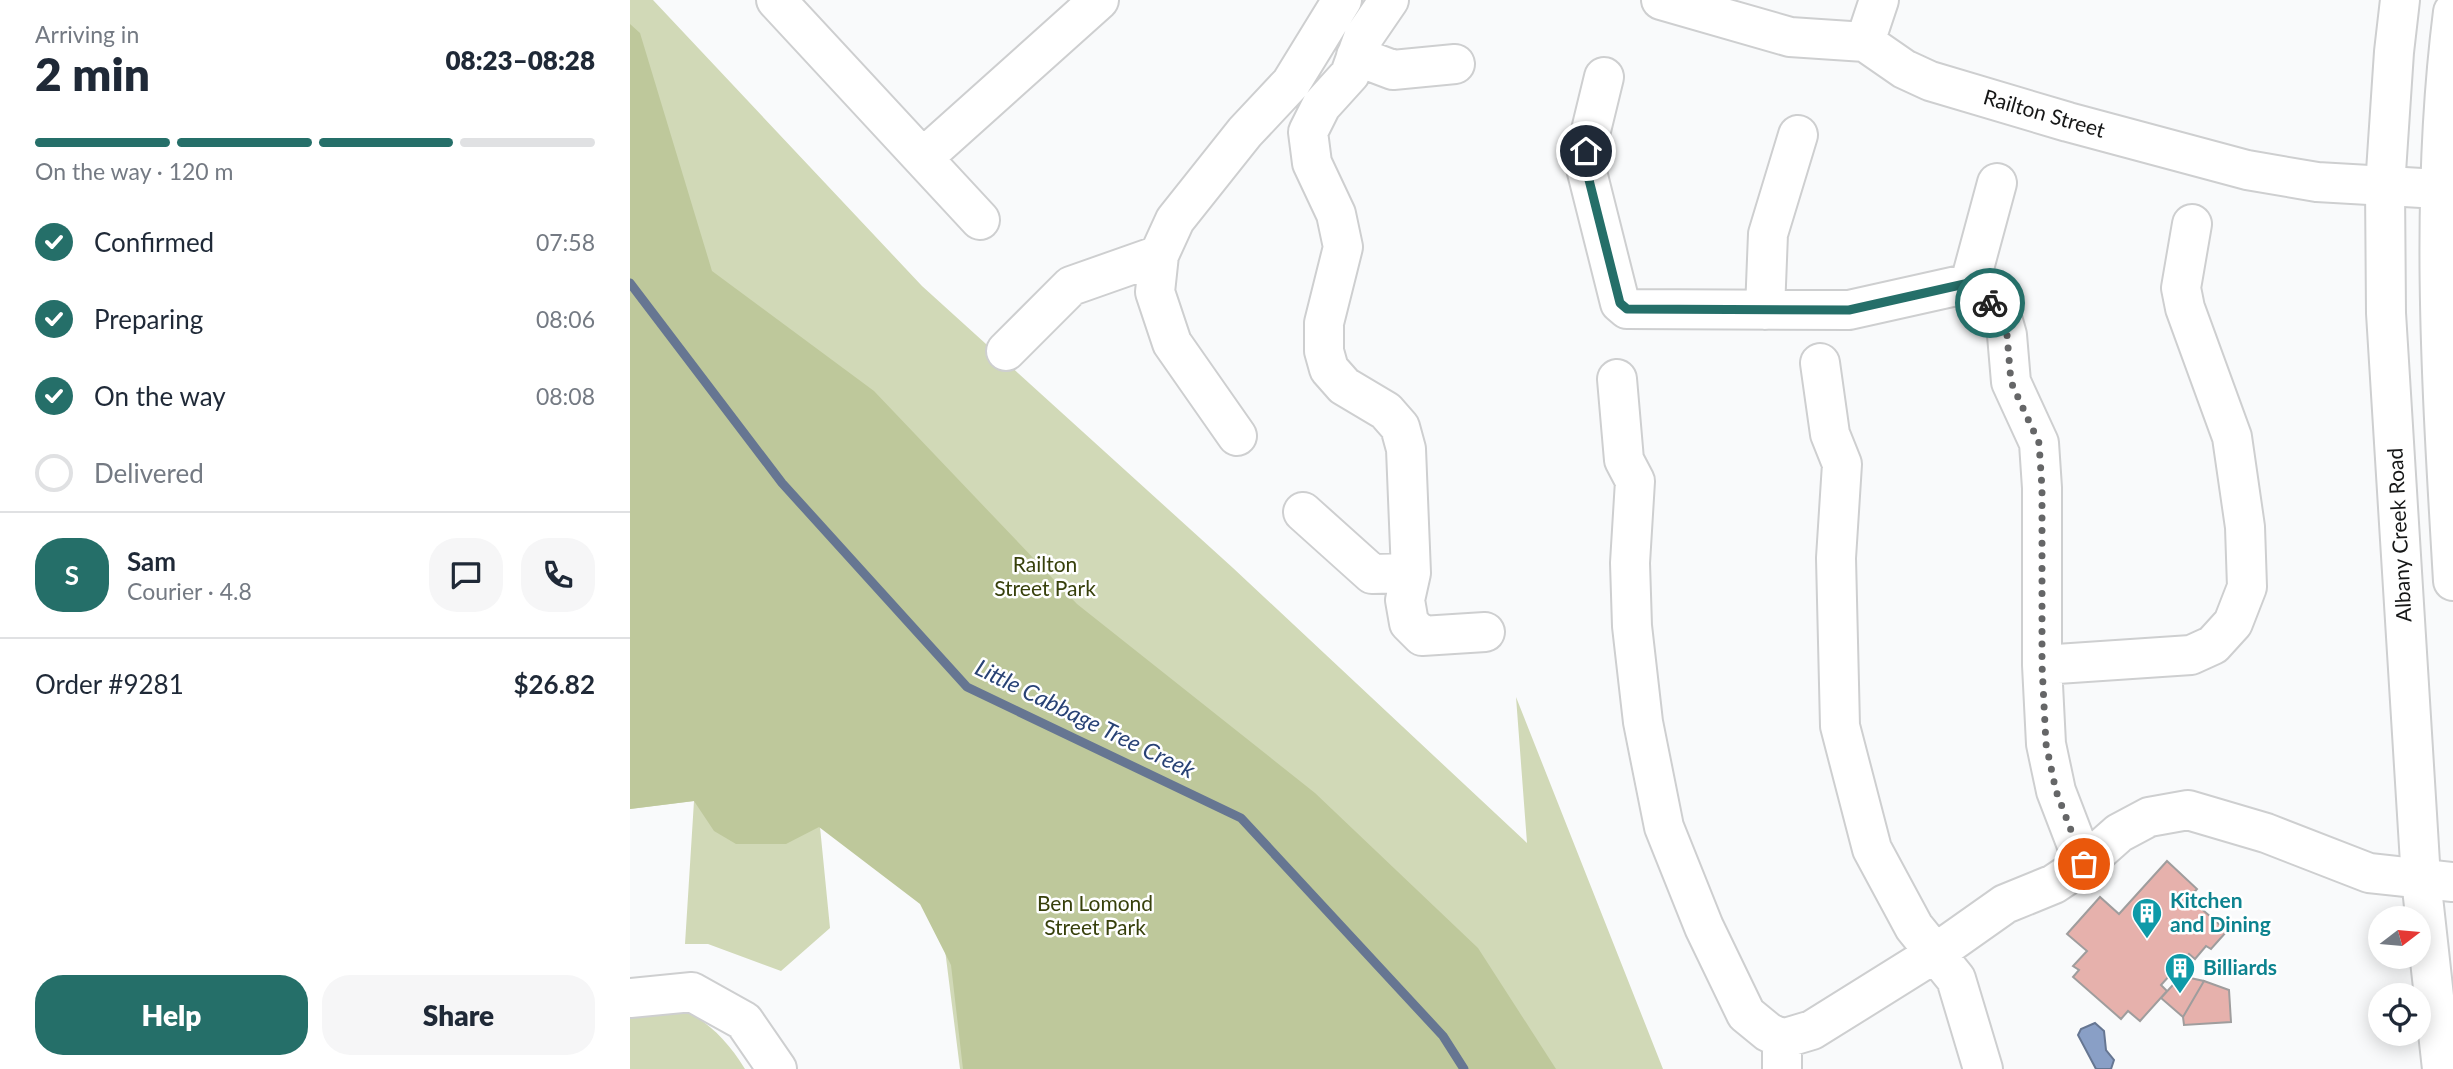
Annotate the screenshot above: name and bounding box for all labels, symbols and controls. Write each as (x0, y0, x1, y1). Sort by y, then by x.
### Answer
text: Arriving in (35, 20, 139, 48)
text: 08:23–08:28 (445, 44, 595, 76)
text: 2 min (35, 46, 150, 101)
street label: Railton Street (1981, 83, 2108, 142)
pin (1556, 121, 1616, 181)
icon: home (1567, 132, 1605, 170)
text: On the way · 120 m (35, 157, 234, 185)
icon: check (35, 223, 73, 261)
text: Confirmed (94, 226, 214, 258)
text: 07:58 (536, 228, 595, 256)
courier (1955, 268, 2025, 338)
icon: bike (1971, 284, 2009, 322)
icon: check (35, 300, 73, 338)
text: Preparing (94, 303, 203, 335)
text: 08:06 (536, 305, 595, 333)
icon: check (35, 377, 73, 415)
text: On the way (94, 380, 226, 412)
text: 08:08 (536, 382, 595, 410)
street label: Albany Creek Road (2381, 447, 2416, 623)
text: Delivered (94, 457, 204, 489)
button: chat (429, 538, 503, 612)
button: phone (521, 538, 595, 612)
text: Sam (127, 545, 176, 577)
park label: Railton Street Park (994, 551, 1096, 600)
text: S (65, 559, 79, 591)
text: Courier · 4.8 (127, 577, 252, 605)
water label: Little Cabbage Tree Creek (971, 653, 1201, 784)
text: Order #9281 (35, 668, 184, 700)
text: $26.82 (513, 668, 595, 700)
pin (2054, 834, 2114, 894)
icon: bag (2065, 845, 2103, 883)
place label: Kitchen and Dining (2170, 887, 2271, 936)
park label: Ben Lomond Street Park (1037, 890, 1153, 939)
building icon: Kitchen and Dining (2130, 896, 2164, 940)
north arrow (2368, 906, 2431, 970)
map controls (2368, 906, 2431, 1046)
building icon: Billiards (2163, 951, 2197, 995)
place label: Billiards (2203, 954, 2277, 979)
button: Help (35, 975, 308, 1055)
button: Share (322, 975, 595, 1055)
button: locate (2368, 983, 2431, 1046)

